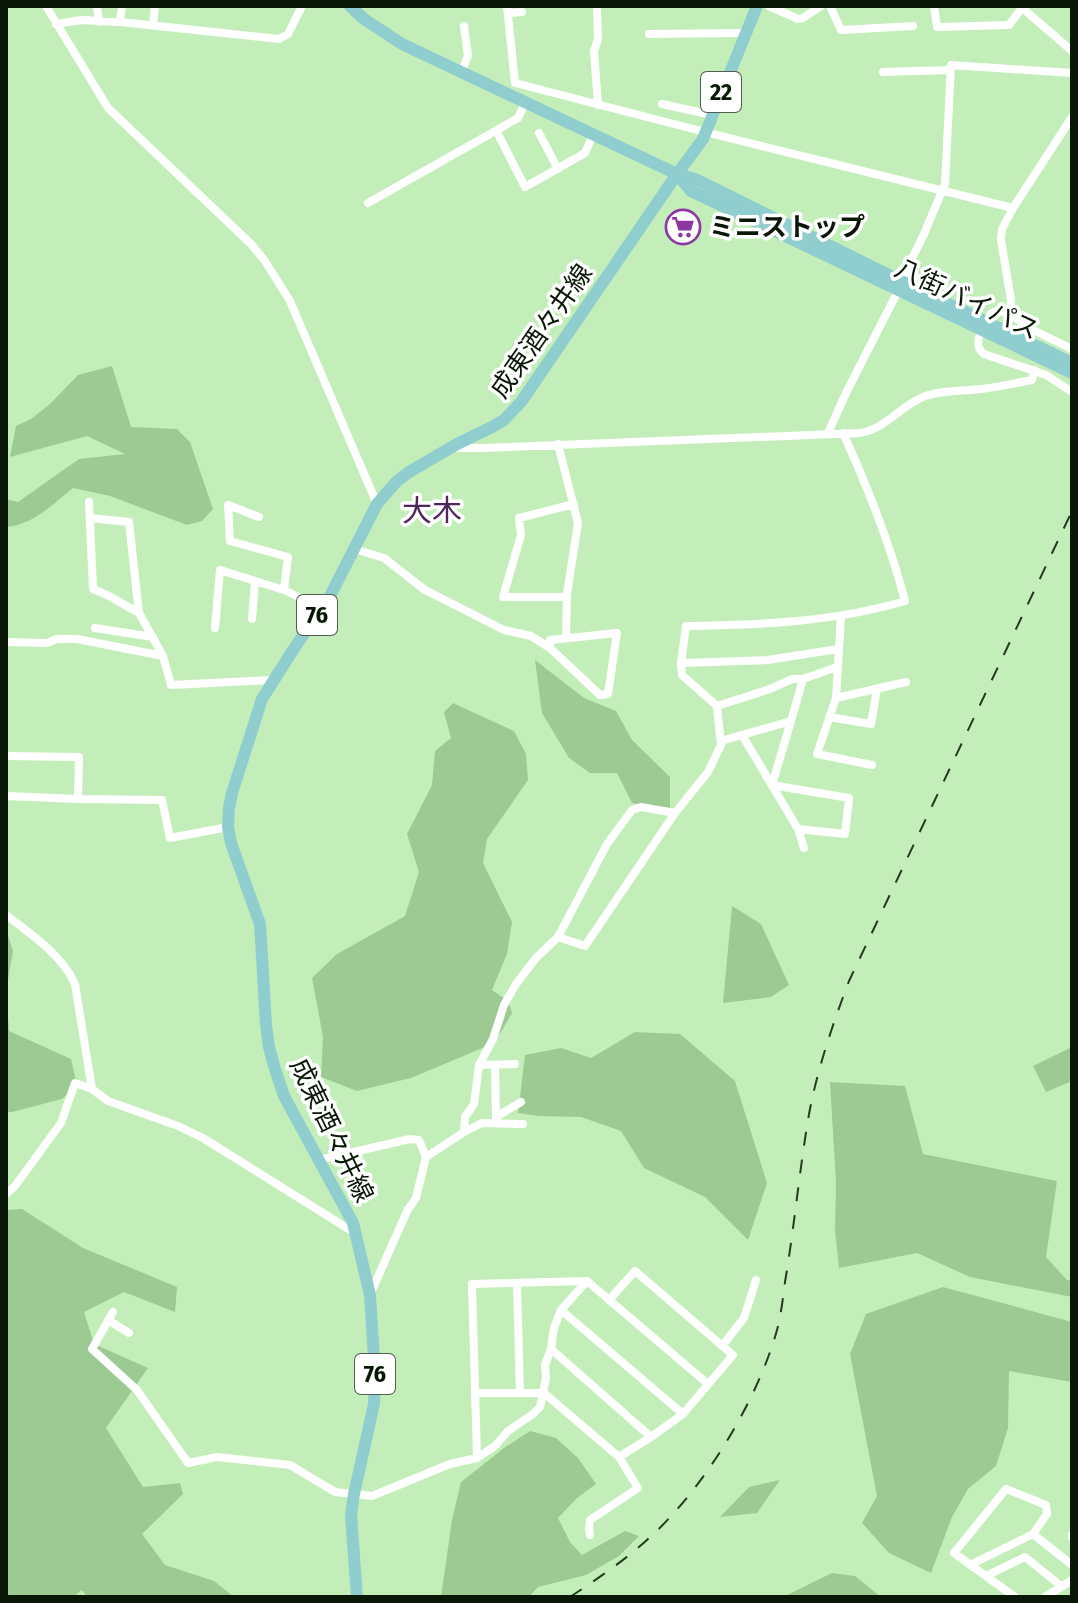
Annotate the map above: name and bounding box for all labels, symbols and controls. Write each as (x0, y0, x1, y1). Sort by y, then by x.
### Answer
road number: 22 (701, 72, 741, 112)
supermarket icon: ミニストップ (664, 208, 702, 246)
place label: ミニストップ (709, 212, 865, 243)
street label: 八街バイパス (890, 253, 1044, 346)
street label: 成東酒々井線 (484, 258, 599, 404)
district label: 大木 (402, 493, 462, 529)
road number: 76 (297, 595, 337, 635)
street label: 成東酒々井線 (283, 1053, 380, 1207)
road number: 76 (355, 1354, 395, 1394)

